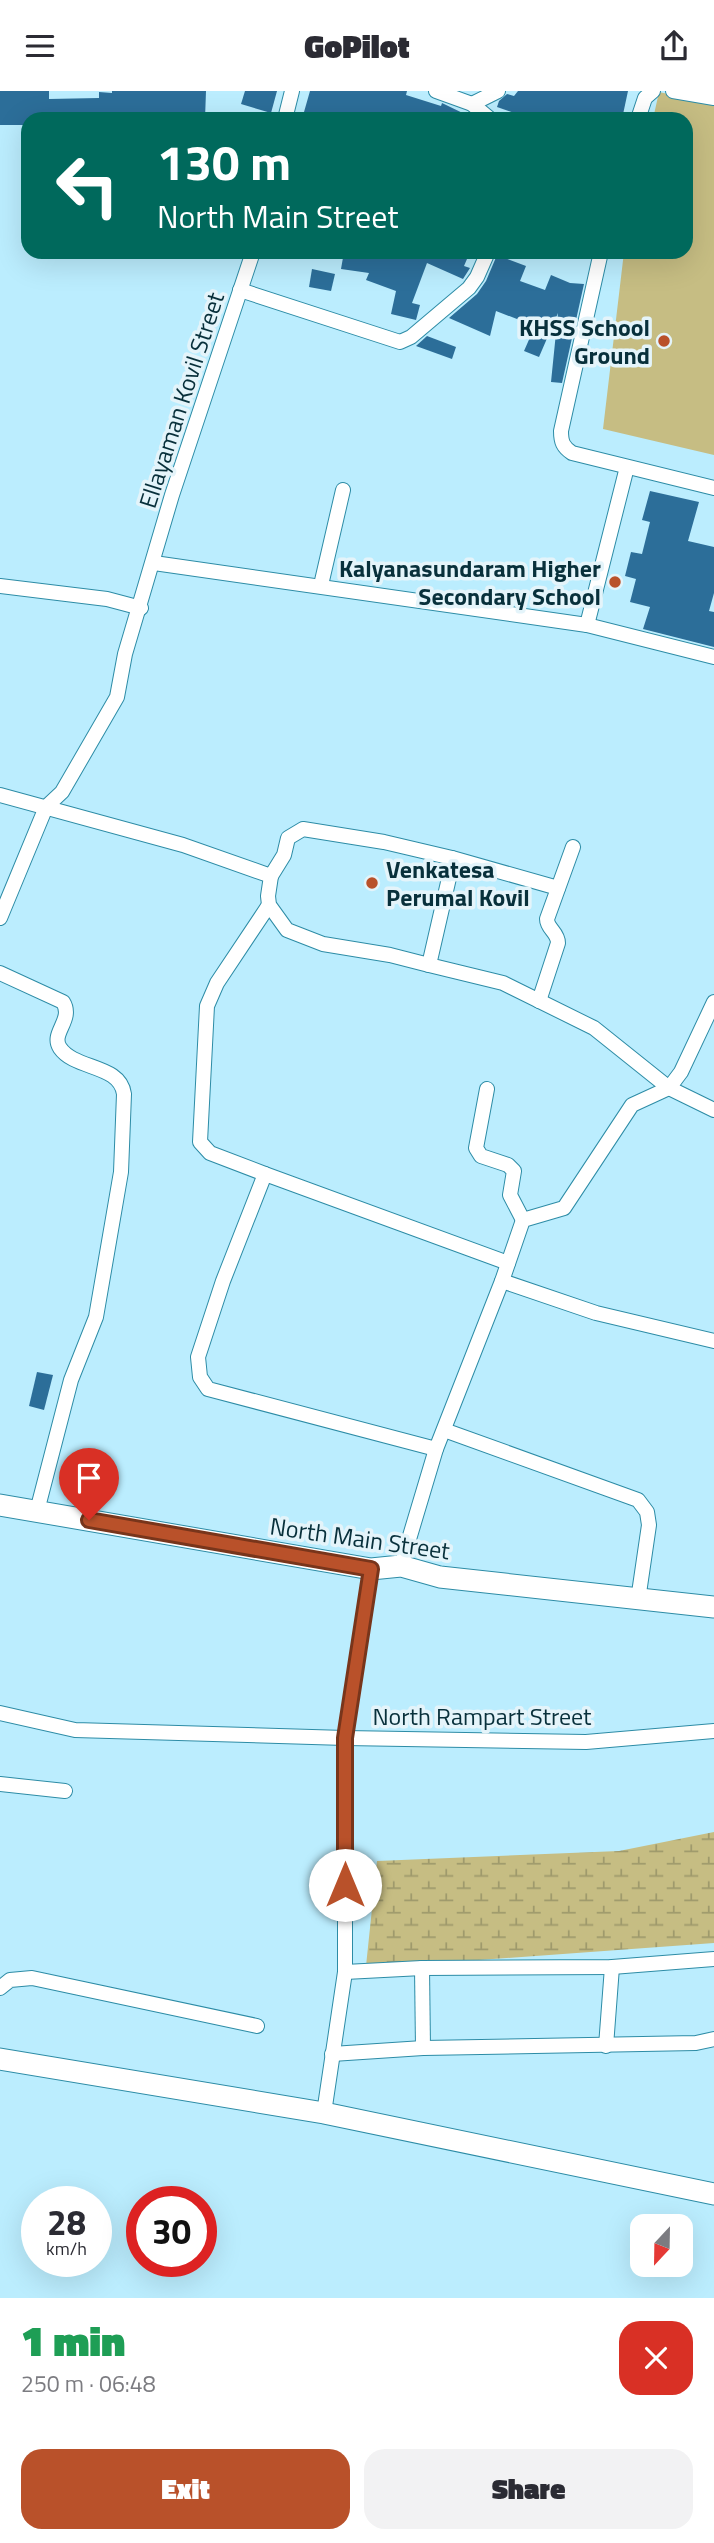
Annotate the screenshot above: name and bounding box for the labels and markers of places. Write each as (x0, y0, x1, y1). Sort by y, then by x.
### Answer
place label: KHSS School Ground (519, 309, 650, 373)
marker: KHSS School Ground (656, 333, 672, 349)
place label: Kalyanasundaram Higher Secondary School (339, 550, 601, 614)
marker: Kalyanasundaram Higher Secondary School (607, 574, 623, 590)
place label: Venkatesa Perumal Kovil (386, 851, 530, 915)
marker: Venkatesa Perumal Kovil (364, 875, 380, 891)
pin (59, 1448, 119, 1520)

